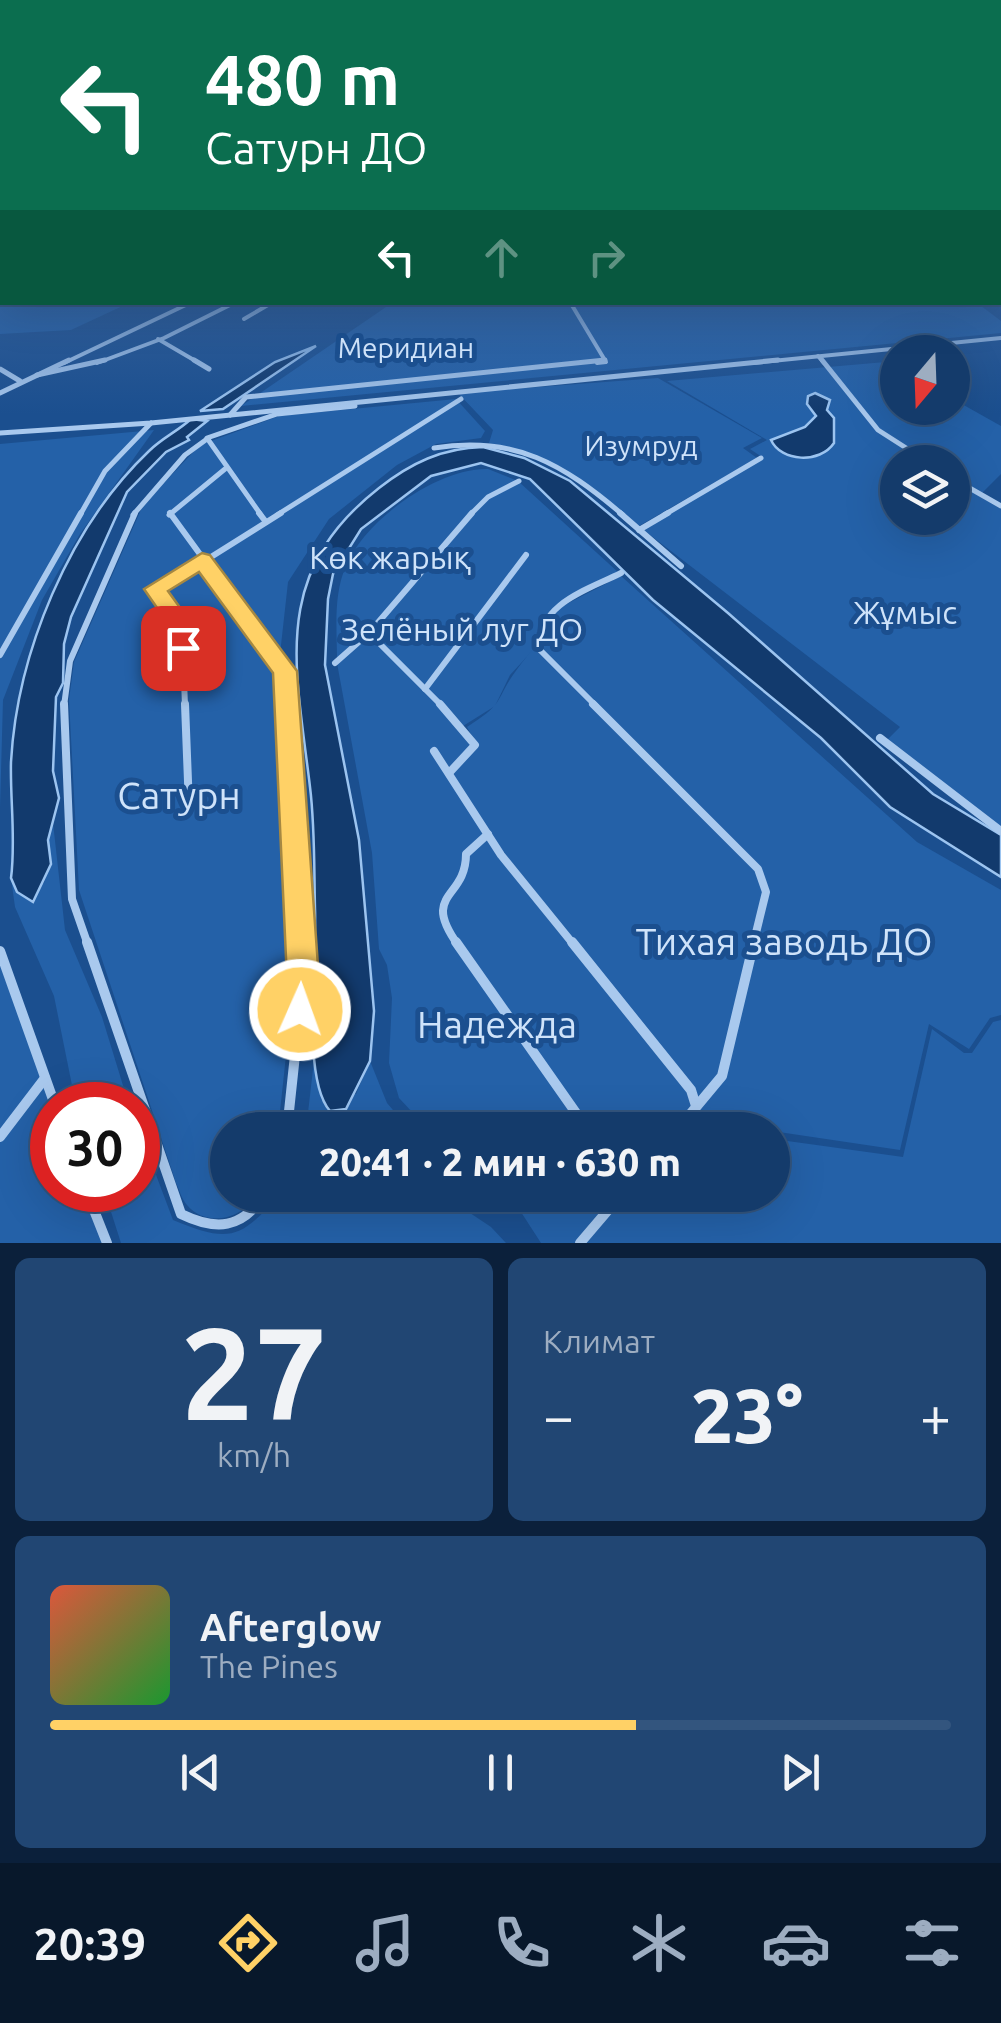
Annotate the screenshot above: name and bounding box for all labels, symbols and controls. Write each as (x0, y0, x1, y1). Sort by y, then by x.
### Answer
icon: left (40, 40, 170, 170)
text: 480 m (205, 40, 400, 118)
text: Сатурн ДО (205, 122, 427, 173)
icon: left (369, 230, 424, 285)
icon: ahead (474, 230, 529, 285)
icon: right (579, 230, 634, 285)
park label: Меридиан (338, 332, 474, 363)
north arrow (880, 335, 970, 425)
map controls (880, 335, 970, 535)
park label: Изумруд (584, 430, 698, 461)
button: layers (880, 445, 970, 535)
park label: Көк жарық (309, 539, 471, 575)
park label: Жұмыс (853, 594, 957, 630)
pin (141, 606, 226, 691)
park label: Зелёный луг ДО (341, 611, 583, 647)
icon: arrive (156, 621, 211, 676)
park label: Сатурн (117, 774, 241, 816)
park label: Тихая заводь ДО (636, 920, 932, 962)
position arrow (248, 958, 352, 1062)
park label: Надежда (417, 1003, 577, 1045)
speed limit sign: 30 (30, 1082, 160, 1212)
text: 20:41 · 2 мин · 630 m (319, 1141, 681, 1183)
text: 27 (181, 1299, 327, 1445)
text: Климат (543, 1323, 655, 1359)
text: 23° (691, 1373, 803, 1457)
text: − (543, 1385, 574, 1446)
text: + (920, 1385, 951, 1446)
text: km/h (217, 1437, 291, 1473)
text: Afterglow (200, 1606, 382, 1648)
text: The Pines (200, 1648, 338, 1684)
icon: previous (173, 1745, 228, 1800)
icon: pause (473, 1745, 528, 1800)
icon: next (773, 1745, 828, 1800)
icon: directions (213, 1908, 283, 1978)
icon: music (350, 1908, 420, 1978)
icon: phone (487, 1908, 557, 1978)
icon: climate (624, 1908, 694, 1978)
icon: car (761, 1908, 831, 1978)
icon: filters (897, 1908, 967, 1978)
text: 20:39 (33, 1918, 146, 1969)

